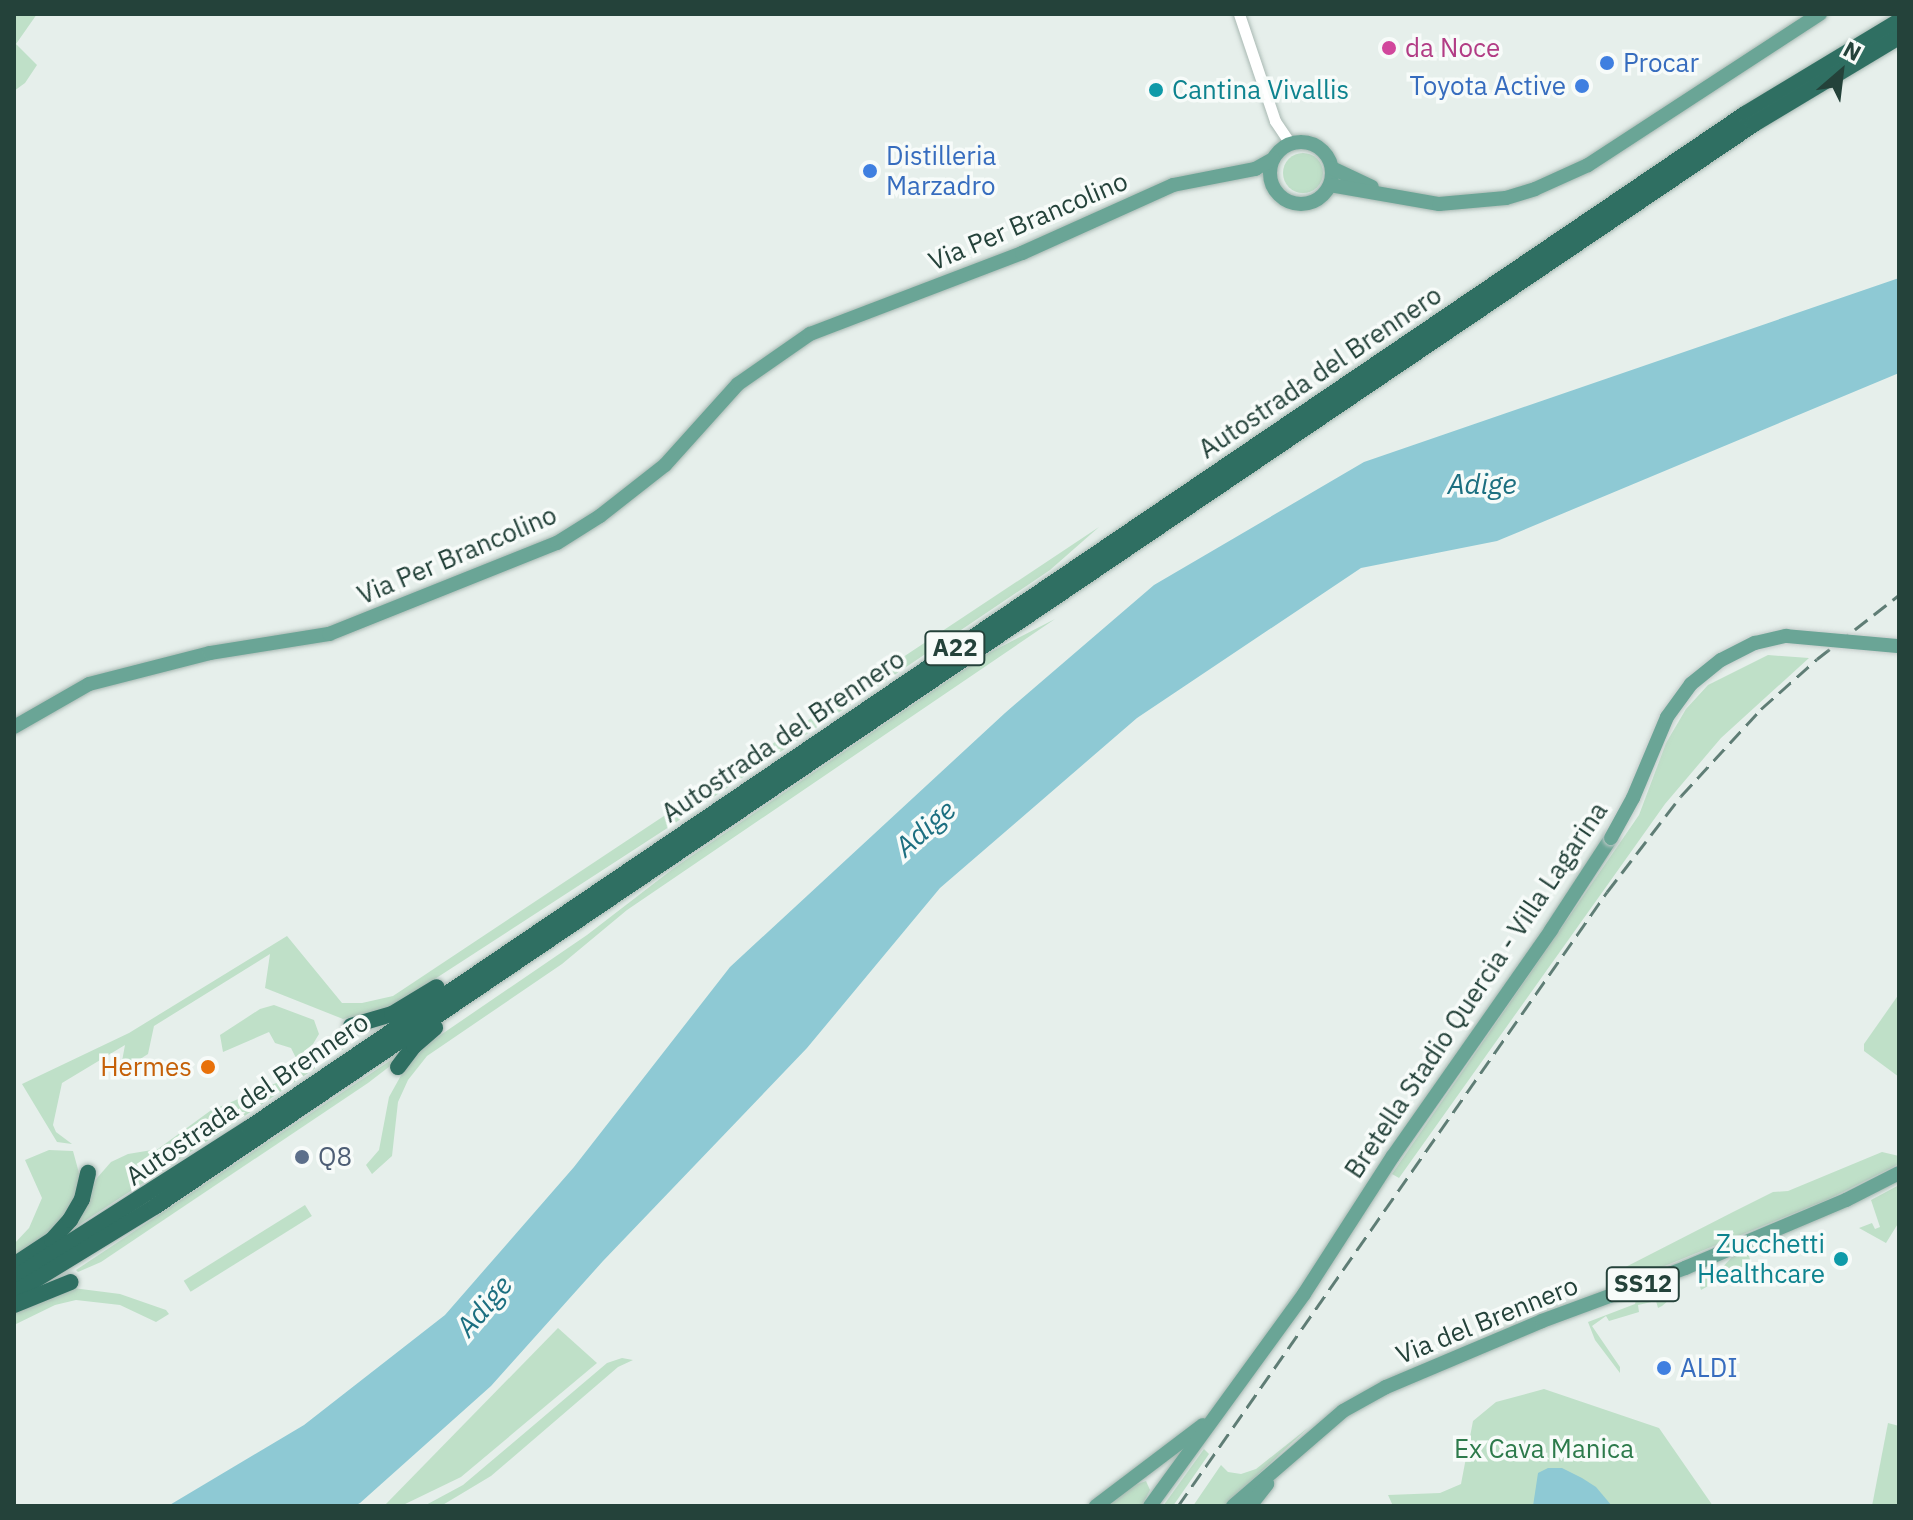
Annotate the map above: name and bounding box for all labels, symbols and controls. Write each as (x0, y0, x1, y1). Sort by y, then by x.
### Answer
place label: da Noce (1405, 32, 1500, 64)
north arrow (1801, 32, 1881, 112)
text: N (1839, 34, 1866, 67)
marker: da Noce (1380, 39, 1398, 57)
place label: Procar (1623, 47, 1699, 79)
marker: Procar (1598, 54, 1616, 72)
place label: Toyota Active (1410, 70, 1566, 102)
place label: Cantina Vivallis (1172, 74, 1349, 106)
marker: Toyota Active (1573, 77, 1591, 95)
marker: Cantina Vivallis (1147, 81, 1165, 99)
place label: Distilleria Marzadro (886, 140, 996, 202)
marker: Distilleria Marzadro (861, 162, 879, 180)
street label: Via Per Brancolino (924, 165, 1132, 277)
street label: Autostrada del Brennero (1193, 279, 1447, 465)
water label: Adige (1447, 467, 1517, 501)
street label: Via Per Brancolino (353, 499, 561, 611)
road number: A22 (923, 628, 987, 668)
street label: Autostrada del Brennero (656, 643, 910, 829)
water label: Adige (888, 793, 962, 863)
street label: Bretella Stadio Quercia - Villa Lagarina (1338, 796, 1614, 1184)
street label: Autostrada del Brennero (120, 1006, 374, 1192)
place label: Hermes (100, 1051, 192, 1083)
marker: Hermes (199, 1058, 217, 1076)
place label: Q8 (318, 1141, 352, 1173)
marker: Q8 (293, 1148, 311, 1166)
place label: Zucchetti Healthcare (1697, 1228, 1825, 1290)
marker: Zucchetti Healthcare (1832, 1250, 1850, 1268)
road number: SS12 (1605, 1264, 1681, 1304)
water label: Adige (449, 1269, 519, 1343)
street label: Via del Brennero (1392, 1269, 1582, 1371)
place label: ALDI (1680, 1352, 1738, 1384)
marker: ALDI (1655, 1359, 1673, 1377)
park label: Ex Cava Manica (1454, 1433, 1634, 1465)

